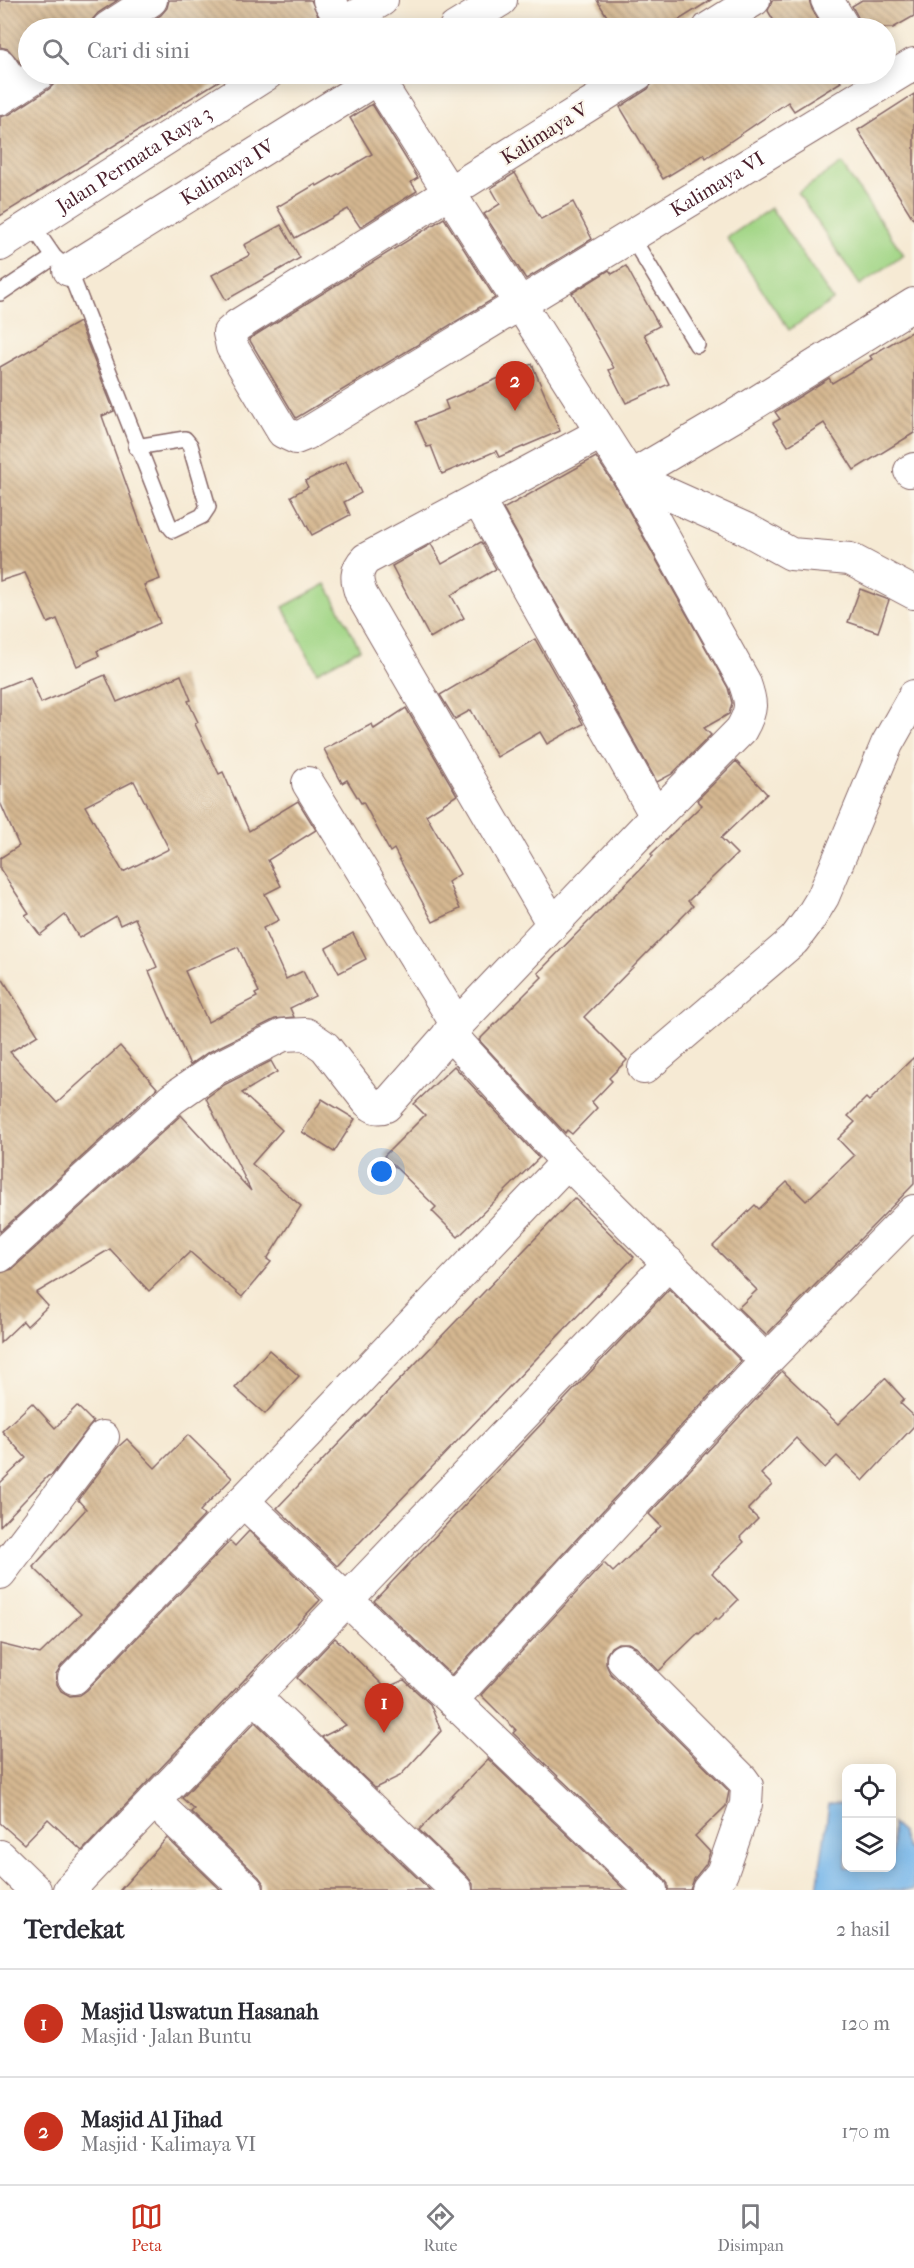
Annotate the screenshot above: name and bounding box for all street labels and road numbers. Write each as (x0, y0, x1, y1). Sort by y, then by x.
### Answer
street label: Kalimaya V (497, 97, 593, 169)
street label: Jalan Permata Raya 3 (51, 102, 216, 219)
street label: Kalimaya IV (176, 134, 279, 210)
street label: Kalimaya VI (666, 147, 769, 222)

